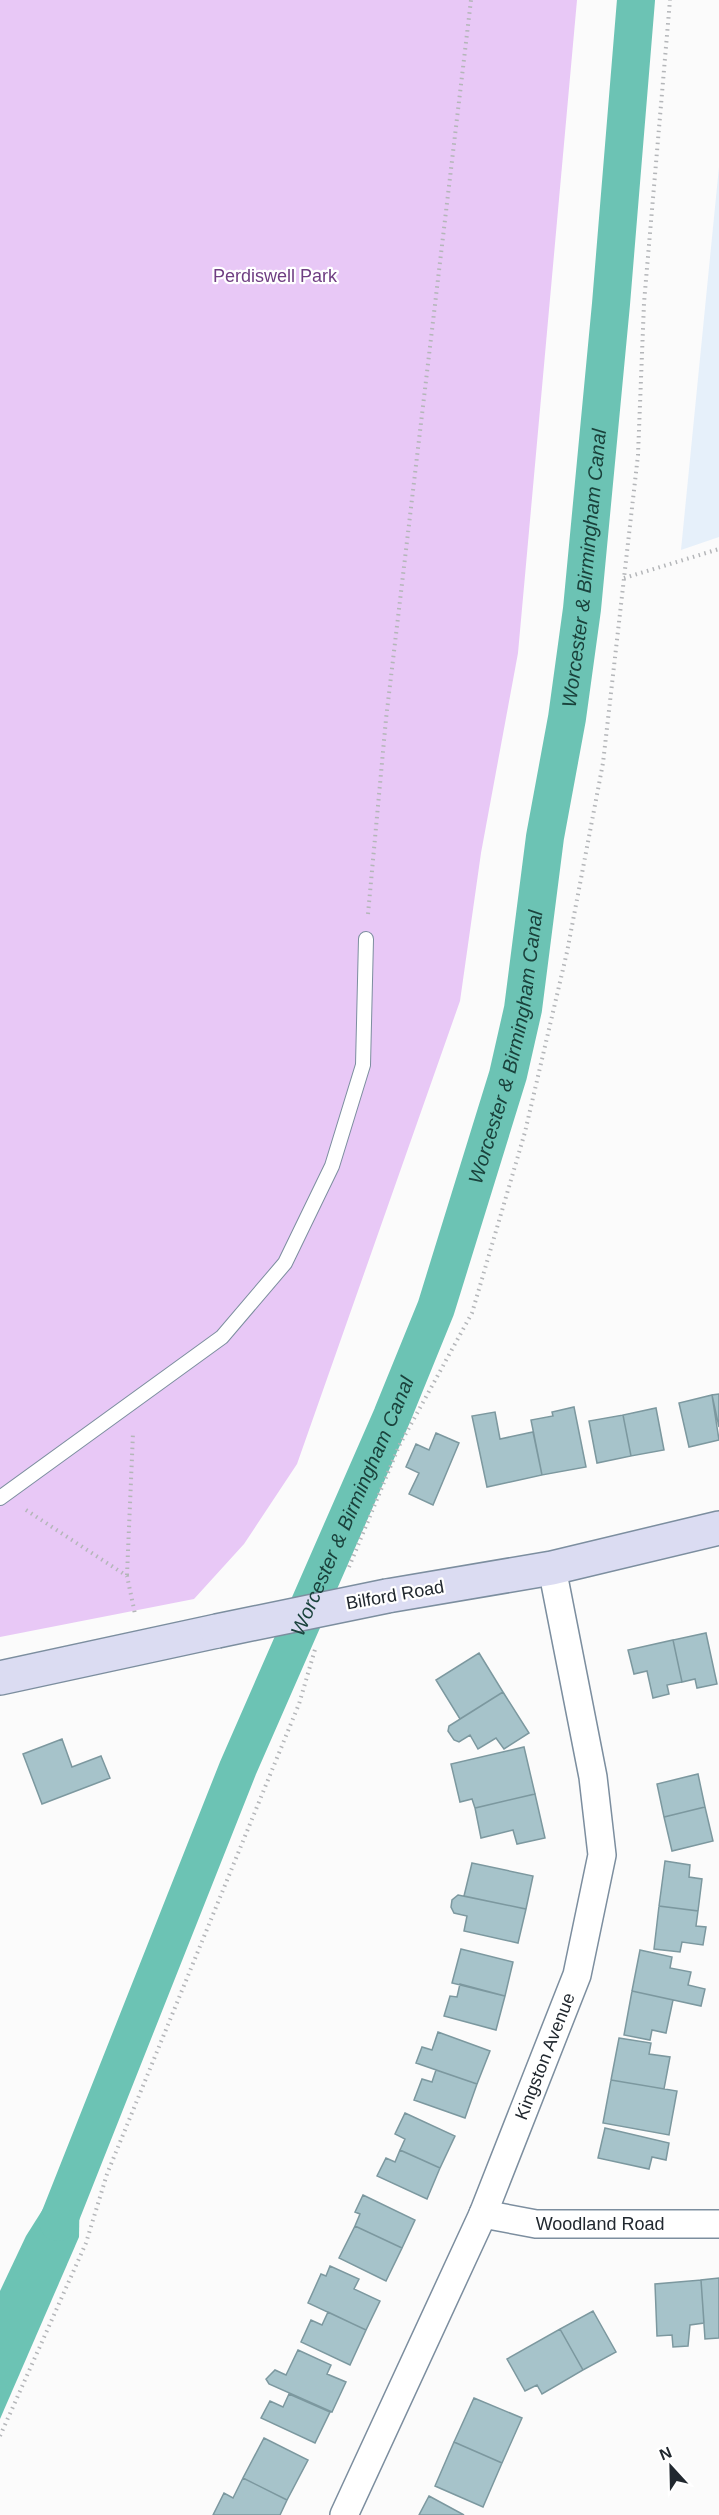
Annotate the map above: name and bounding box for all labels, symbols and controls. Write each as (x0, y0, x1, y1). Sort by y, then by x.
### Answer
park label: Perdiswell Park (213, 266, 338, 286)
water label: Worcester & Birmingham Canal (558, 427, 610, 709)
water label: Worcester & Birmingham Canal (464, 909, 547, 1186)
water label: Worcester & Birmingham Canal (286, 1373, 418, 1639)
street label: Bilford Road (344, 1577, 446, 1613)
street label: Kingston Avenue (511, 1990, 579, 2123)
street label: Woodland Road (536, 2214, 664, 2234)
north arrow (641, 2437, 701, 2497)
text: N (657, 2444, 674, 2464)

